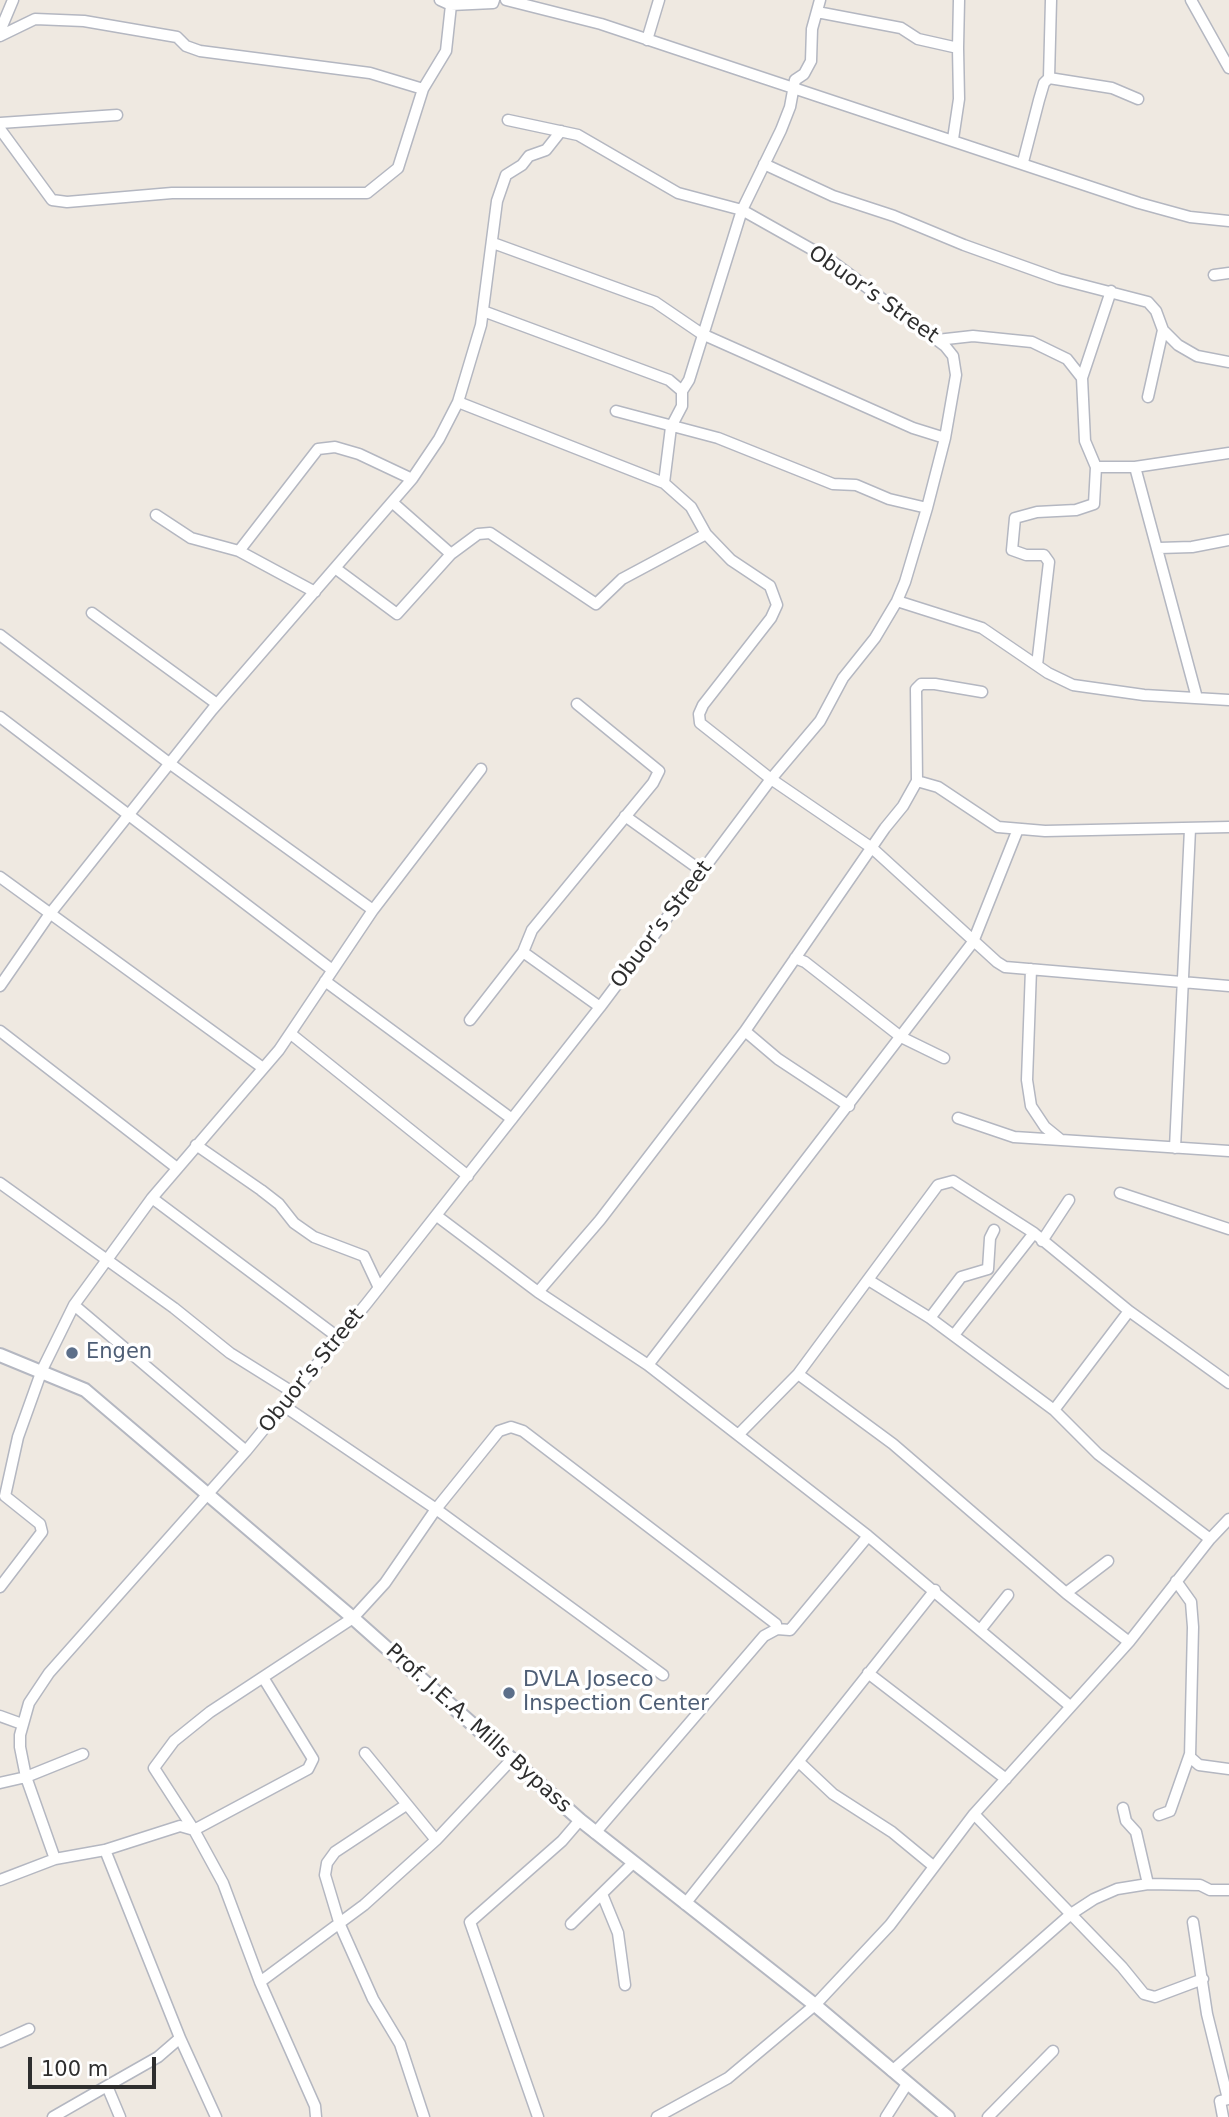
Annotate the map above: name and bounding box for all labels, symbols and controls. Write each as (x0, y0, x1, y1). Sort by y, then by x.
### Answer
street label: Obuor’s Street (803, 241, 943, 349)
street label: Obuor’s Street (606, 856, 718, 994)
street label: Obuor’s Street (254, 1304, 370, 1438)
place label: Engen (86, 1340, 152, 1366)
marker: Engen (64, 1345, 80, 1361)
street label: Prof. J.E.A. Mills Bypass (380, 1639, 576, 1819)
place label: DVLA Joseco Inspection Center (523, 1668, 709, 1718)
marker: DVLA Joseco Inspection Center (501, 1685, 517, 1701)
scale bar (32, 2044, 159, 2088)
text: 100 m (41, 2057, 108, 2081)

